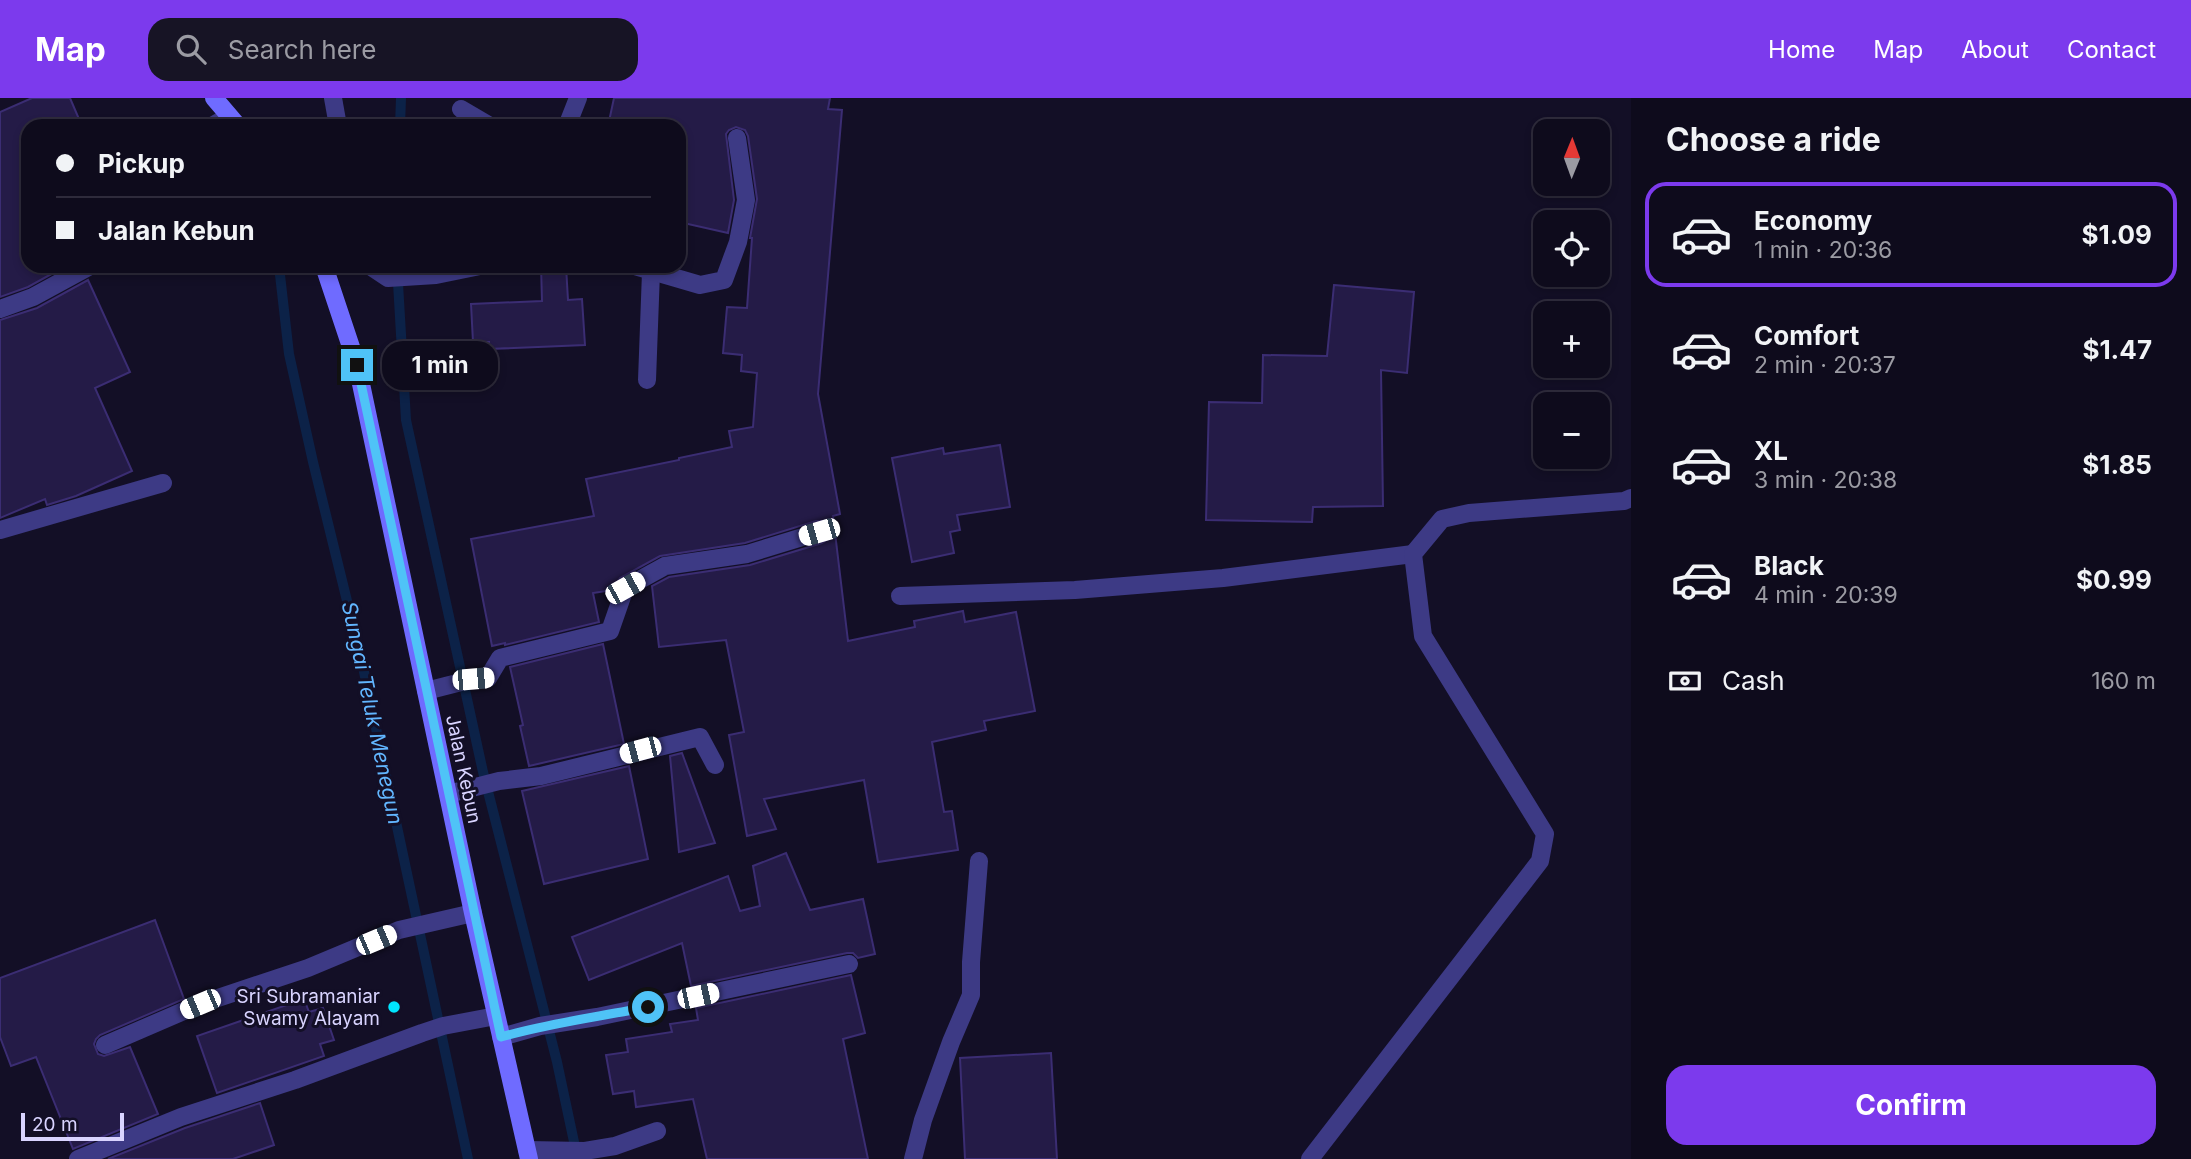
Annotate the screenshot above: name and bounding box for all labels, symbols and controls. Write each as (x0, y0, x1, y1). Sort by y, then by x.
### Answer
search box (148, 18, 638, 81)
text: Map (35, 29, 106, 69)
icon: search (172, 30, 210, 68)
text: Search here (228, 34, 376, 65)
text: Home (1768, 35, 1835, 64)
text: Map (1873, 35, 1923, 64)
text: About (1961, 35, 2029, 64)
text: Contact (2067, 35, 2156, 64)
north arrow (1533, 119, 1610, 196)
map controls (1533, 119, 1610, 469)
text: Choose a ride (1666, 120, 1881, 159)
text: Pickup (98, 148, 185, 179)
icon: car (1670, 203, 1733, 266)
text: Economy (1754, 205, 1872, 236)
button: locate (1533, 210, 1610, 287)
text: Jalan Kebun (98, 215, 255, 246)
text: $1.09 (2081, 219, 2152, 250)
text: 1 min · 20:36 (1754, 236, 1892, 264)
button: + (1533, 301, 1610, 378)
icon: car (1670, 318, 1733, 381)
text: Comfort (1754, 320, 1859, 351)
text: $1.47 (2082, 334, 2152, 365)
callout: 1 min (382, 341, 497, 390)
route end (341, 349, 373, 381)
text: 1 min (412, 351, 468, 379)
text: 2 min · 20:37 (1754, 351, 1896, 379)
button: − (1533, 392, 1610, 469)
icon: car (1670, 433, 1733, 496)
text: XL (1754, 435, 1788, 466)
text: $1.85 (2082, 449, 2152, 480)
text: 3 min · 20:38 (1754, 466, 1897, 494)
car (796, 516, 843, 548)
icon: car (1670, 548, 1733, 611)
text: Black (1754, 550, 1824, 581)
text: $0.99 (2076, 564, 2152, 595)
car (602, 569, 649, 607)
text: 4 min · 20:39 (1754, 581, 1898, 609)
water label: Sungai Teluk Menegun (337, 599, 408, 827)
icon: cash (1666, 662, 1704, 700)
text: Cash (1722, 665, 1785, 696)
car (452, 667, 495, 691)
text: 160 m (2091, 667, 2156, 695)
street label: Jalan Kebun (441, 713, 486, 826)
car (617, 734, 664, 766)
car (353, 922, 400, 958)
car (676, 981, 721, 1011)
place label: Sri Subramaniar Swamy Alayam (237, 985, 380, 1030)
car (177, 986, 224, 1022)
route start (632, 991, 664, 1023)
marker: Sri Subramaniar Swamy Alayam (386, 999, 402, 1015)
button: Confirm (1666, 1065, 2156, 1145)
scale bar (21, 1110, 124, 1142)
text: 20 m (32, 1113, 78, 1136)

